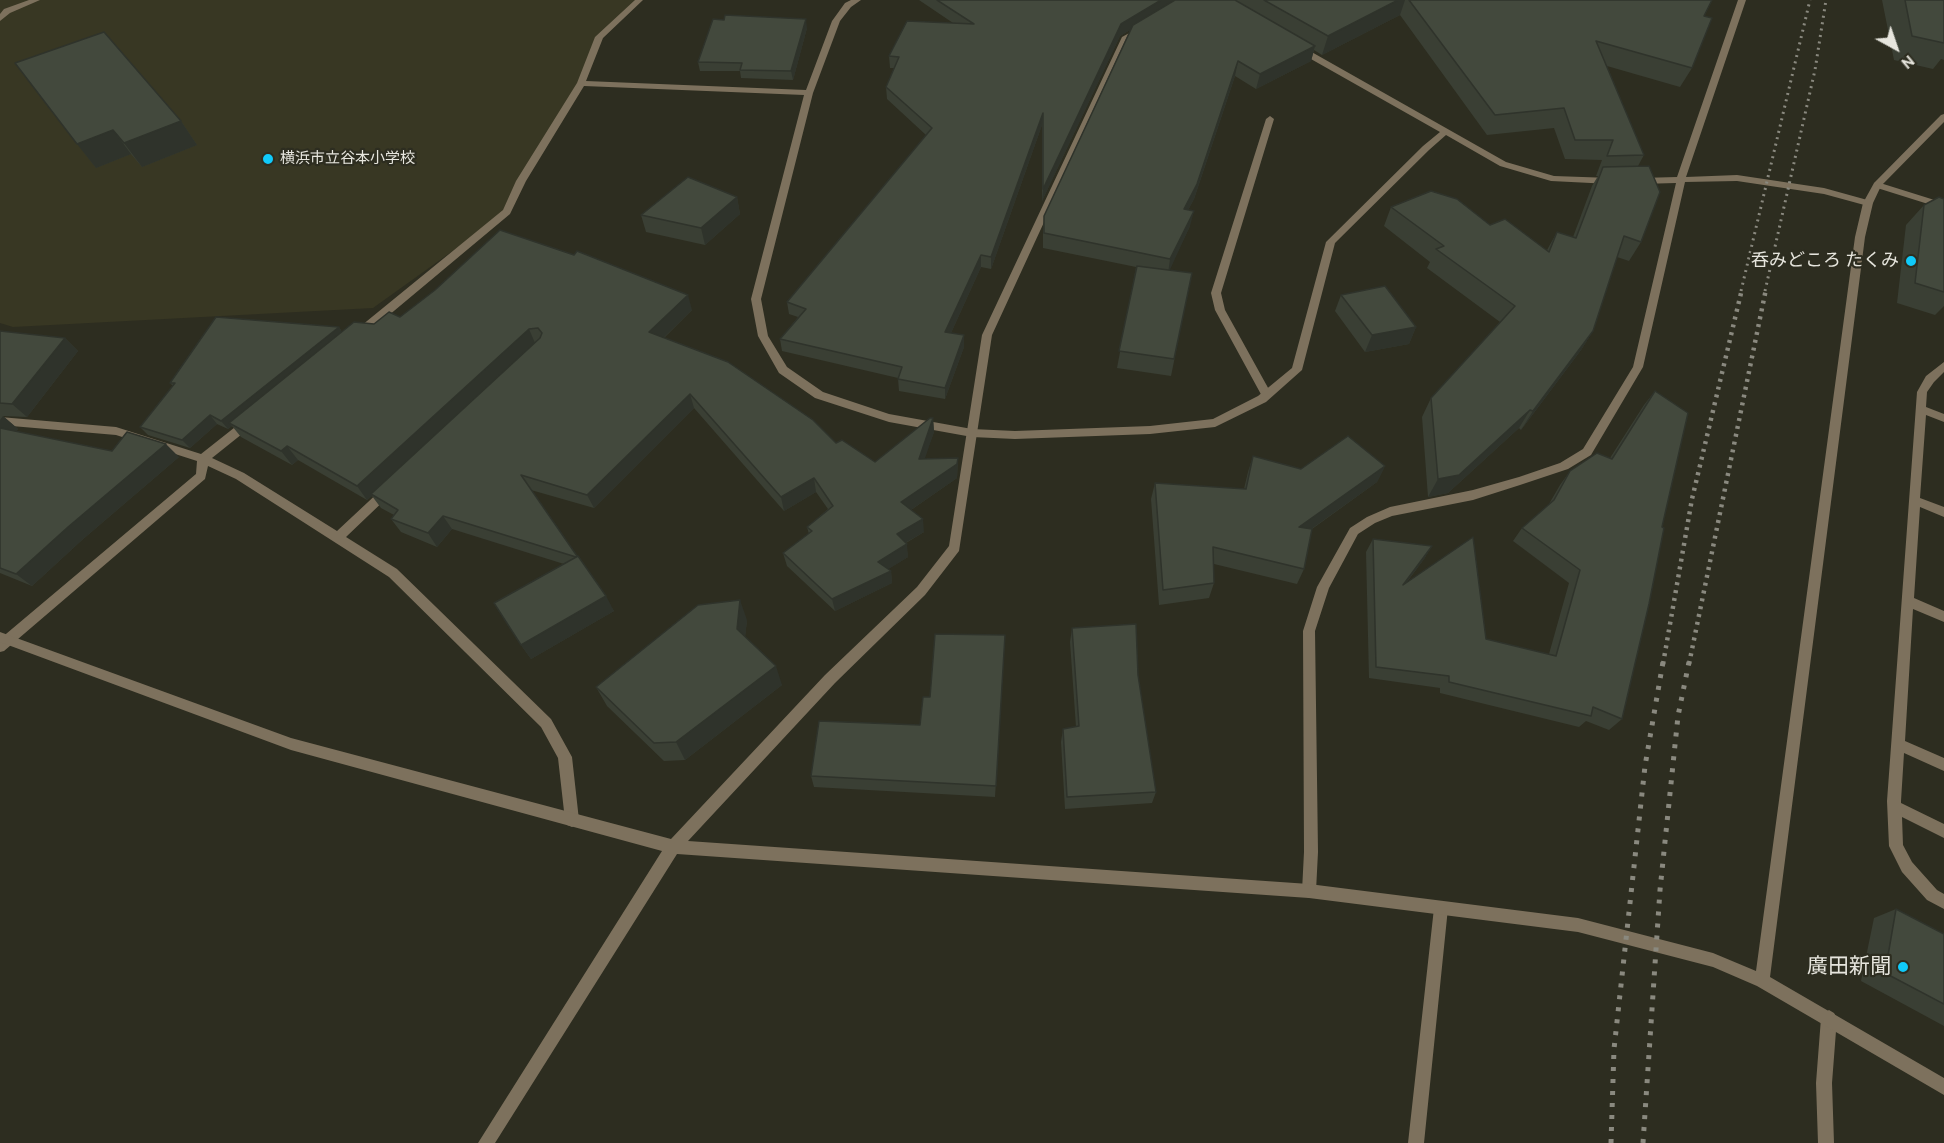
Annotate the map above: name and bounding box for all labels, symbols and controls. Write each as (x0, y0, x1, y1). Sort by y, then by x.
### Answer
north arrow (1866, 18, 1926, 78)
text: N (1897, 51, 1918, 73)
place label: 横浜市立谷本小学校 (280, 150, 415, 168)
marker: 横浜市立谷本小学校 (261, 152, 275, 166)
place label: 呑みどころ たくみ (1751, 250, 1899, 272)
marker: 呑みどころ たくみ (1904, 254, 1918, 268)
place label: 廣田新聞 (1807, 954, 1891, 980)
marker: 廣田新聞 (1896, 960, 1910, 974)

